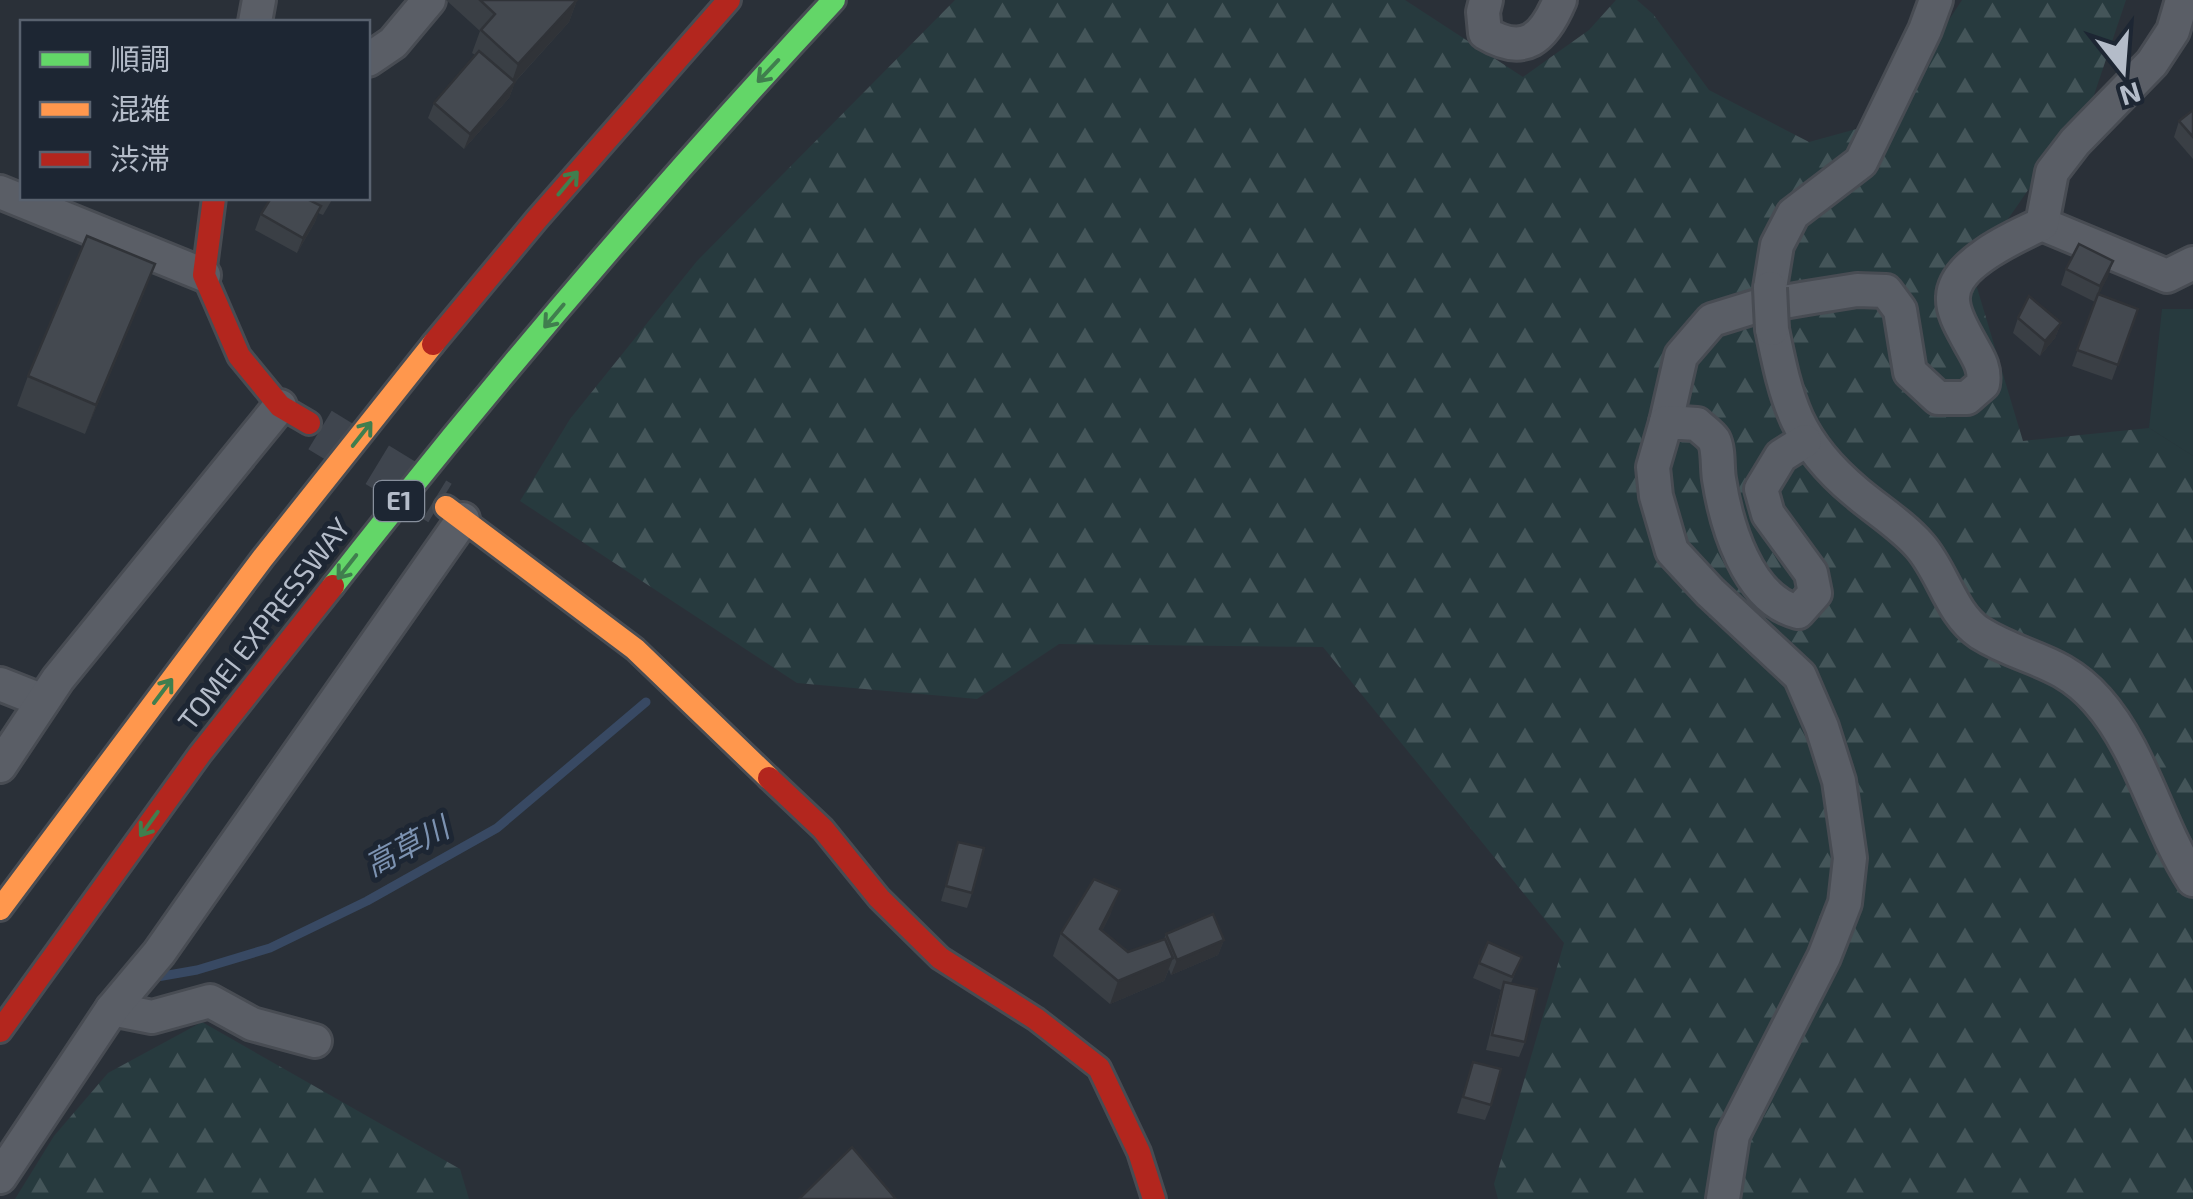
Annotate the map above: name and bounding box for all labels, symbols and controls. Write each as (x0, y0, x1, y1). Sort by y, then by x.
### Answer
legend (20, 20, 370, 200)
north arrow (2073, 20, 2173, 120)
text: 順調 (110, 40, 170, 76)
one-way arrow (756, 58, 780, 84)
text: N (2116, 76, 2145, 114)
text: 混雑 (110, 90, 170, 126)
text: 渋滞 (110, 140, 170, 176)
one-way arrow (557, 170, 579, 196)
one-way arrow (542, 303, 565, 328)
one-way arrow (350, 421, 372, 447)
road number: E1 (374, 481, 424, 521)
street label: TOMEI EXPRESSWAY (170, 510, 357, 736)
one-way arrow (337, 553, 358, 580)
one-way arrow (153, 678, 174, 705)
water label: 高草川 (358, 807, 457, 882)
one-way arrow (139, 810, 160, 838)

